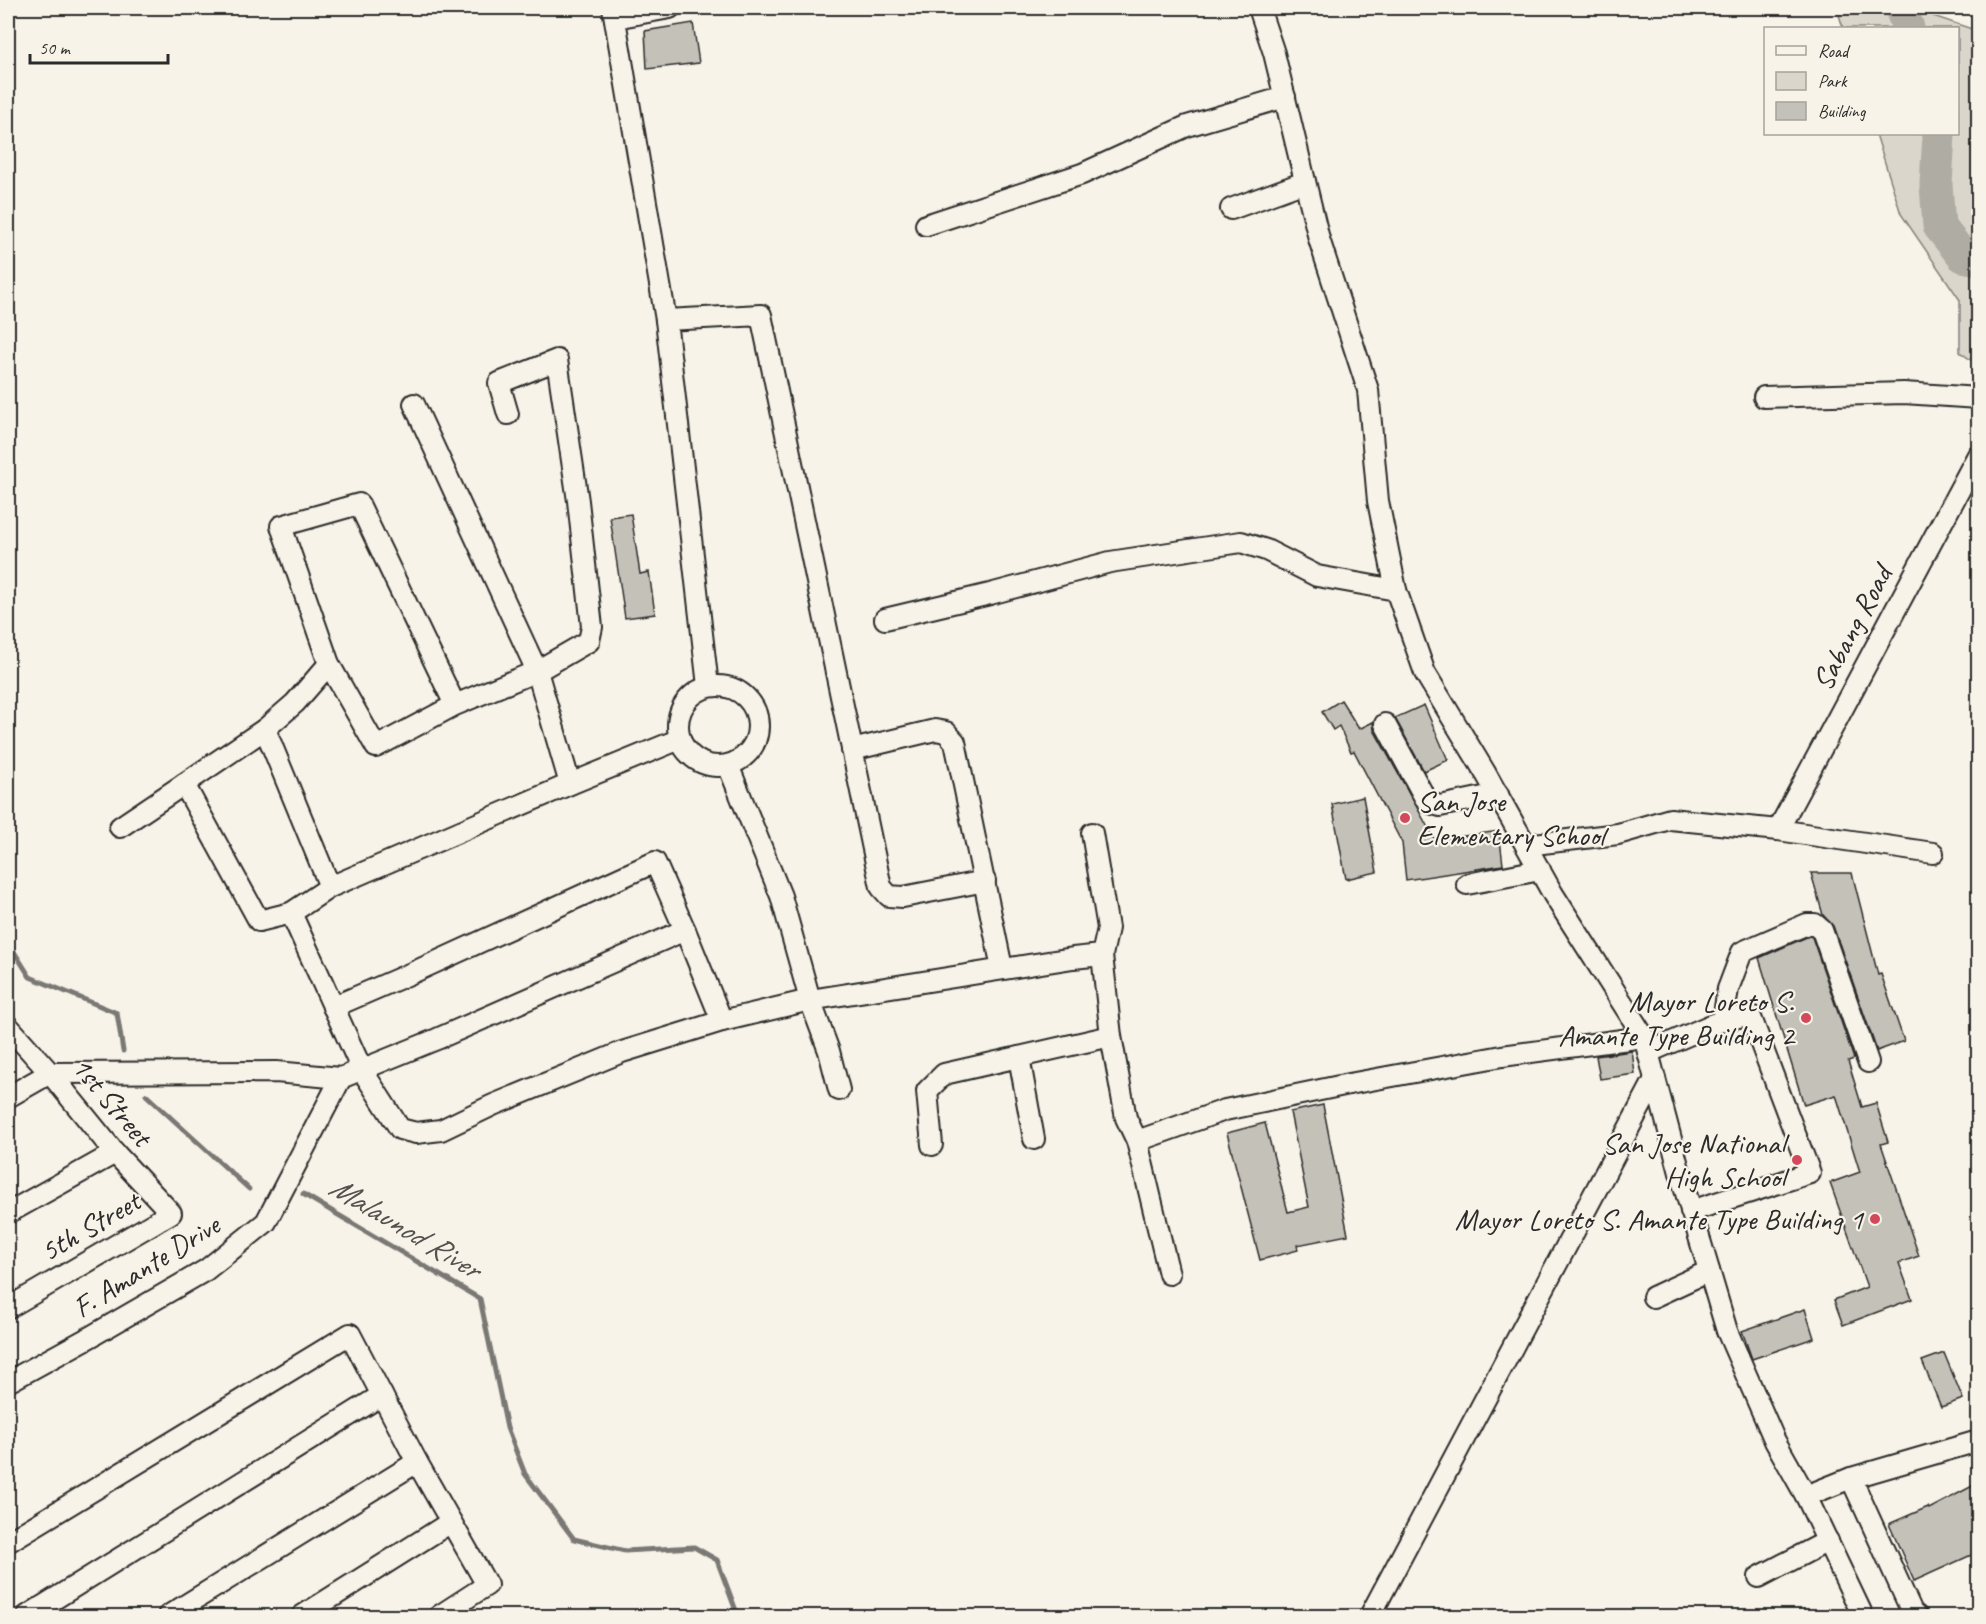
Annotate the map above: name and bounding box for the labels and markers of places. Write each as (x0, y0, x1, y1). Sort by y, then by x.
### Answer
place label: San Jose Elementary School (1417, 782, 1609, 854)
marker: San Jose Elementary School (1398, 811, 1412, 825)
place label: Mayor Loreto S. Amante Type Building 2 (1558, 982, 1796, 1054)
marker: Mayor Loreto S. Amante Type Building 2 (1799, 1011, 1813, 1025)
place label: San Jose National High School (1602, 1124, 1790, 1196)
marker: San Jose National High School (1790, 1153, 1804, 1167)
place label: Mayor Loreto S. Amante Type Building 1 (1455, 1200, 1864, 1238)
marker: Mayor Loreto S. Amante Type Building 1 (1868, 1212, 1882, 1226)

